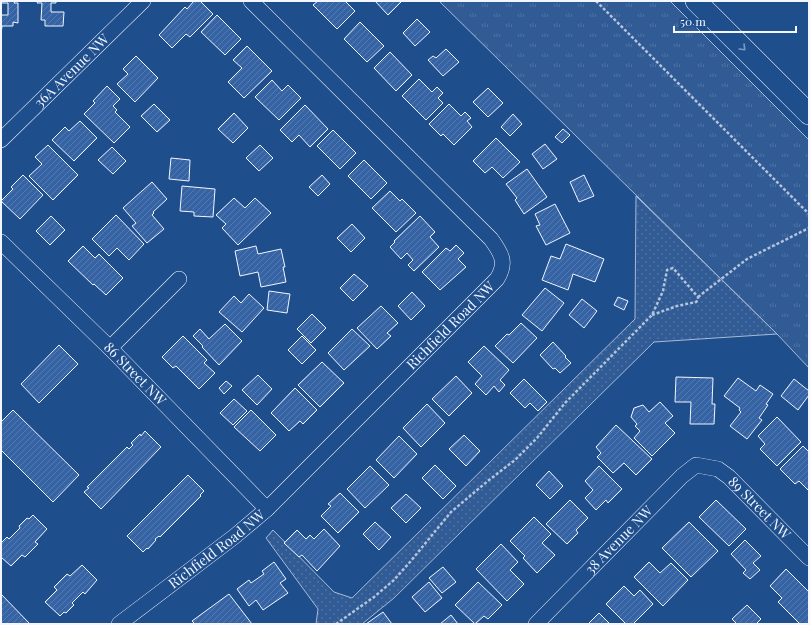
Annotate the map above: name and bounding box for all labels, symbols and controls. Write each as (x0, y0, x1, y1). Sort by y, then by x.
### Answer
scale bar (674, 8, 796, 34)
text: 50 m (680, 13, 706, 29)
street label: 36A Avenue NW (30, 29, 113, 111)
one-way arrow (738, 43, 746, 51)
street label: Richfield Road NW (402, 277, 499, 373)
street label: 86 Street NW (100, 337, 171, 409)
street label: 89 Street NW (724, 472, 795, 543)
street label: 38 Avenue NW (581, 501, 657, 578)
street label: Richfield Road NW (164, 505, 269, 592)

